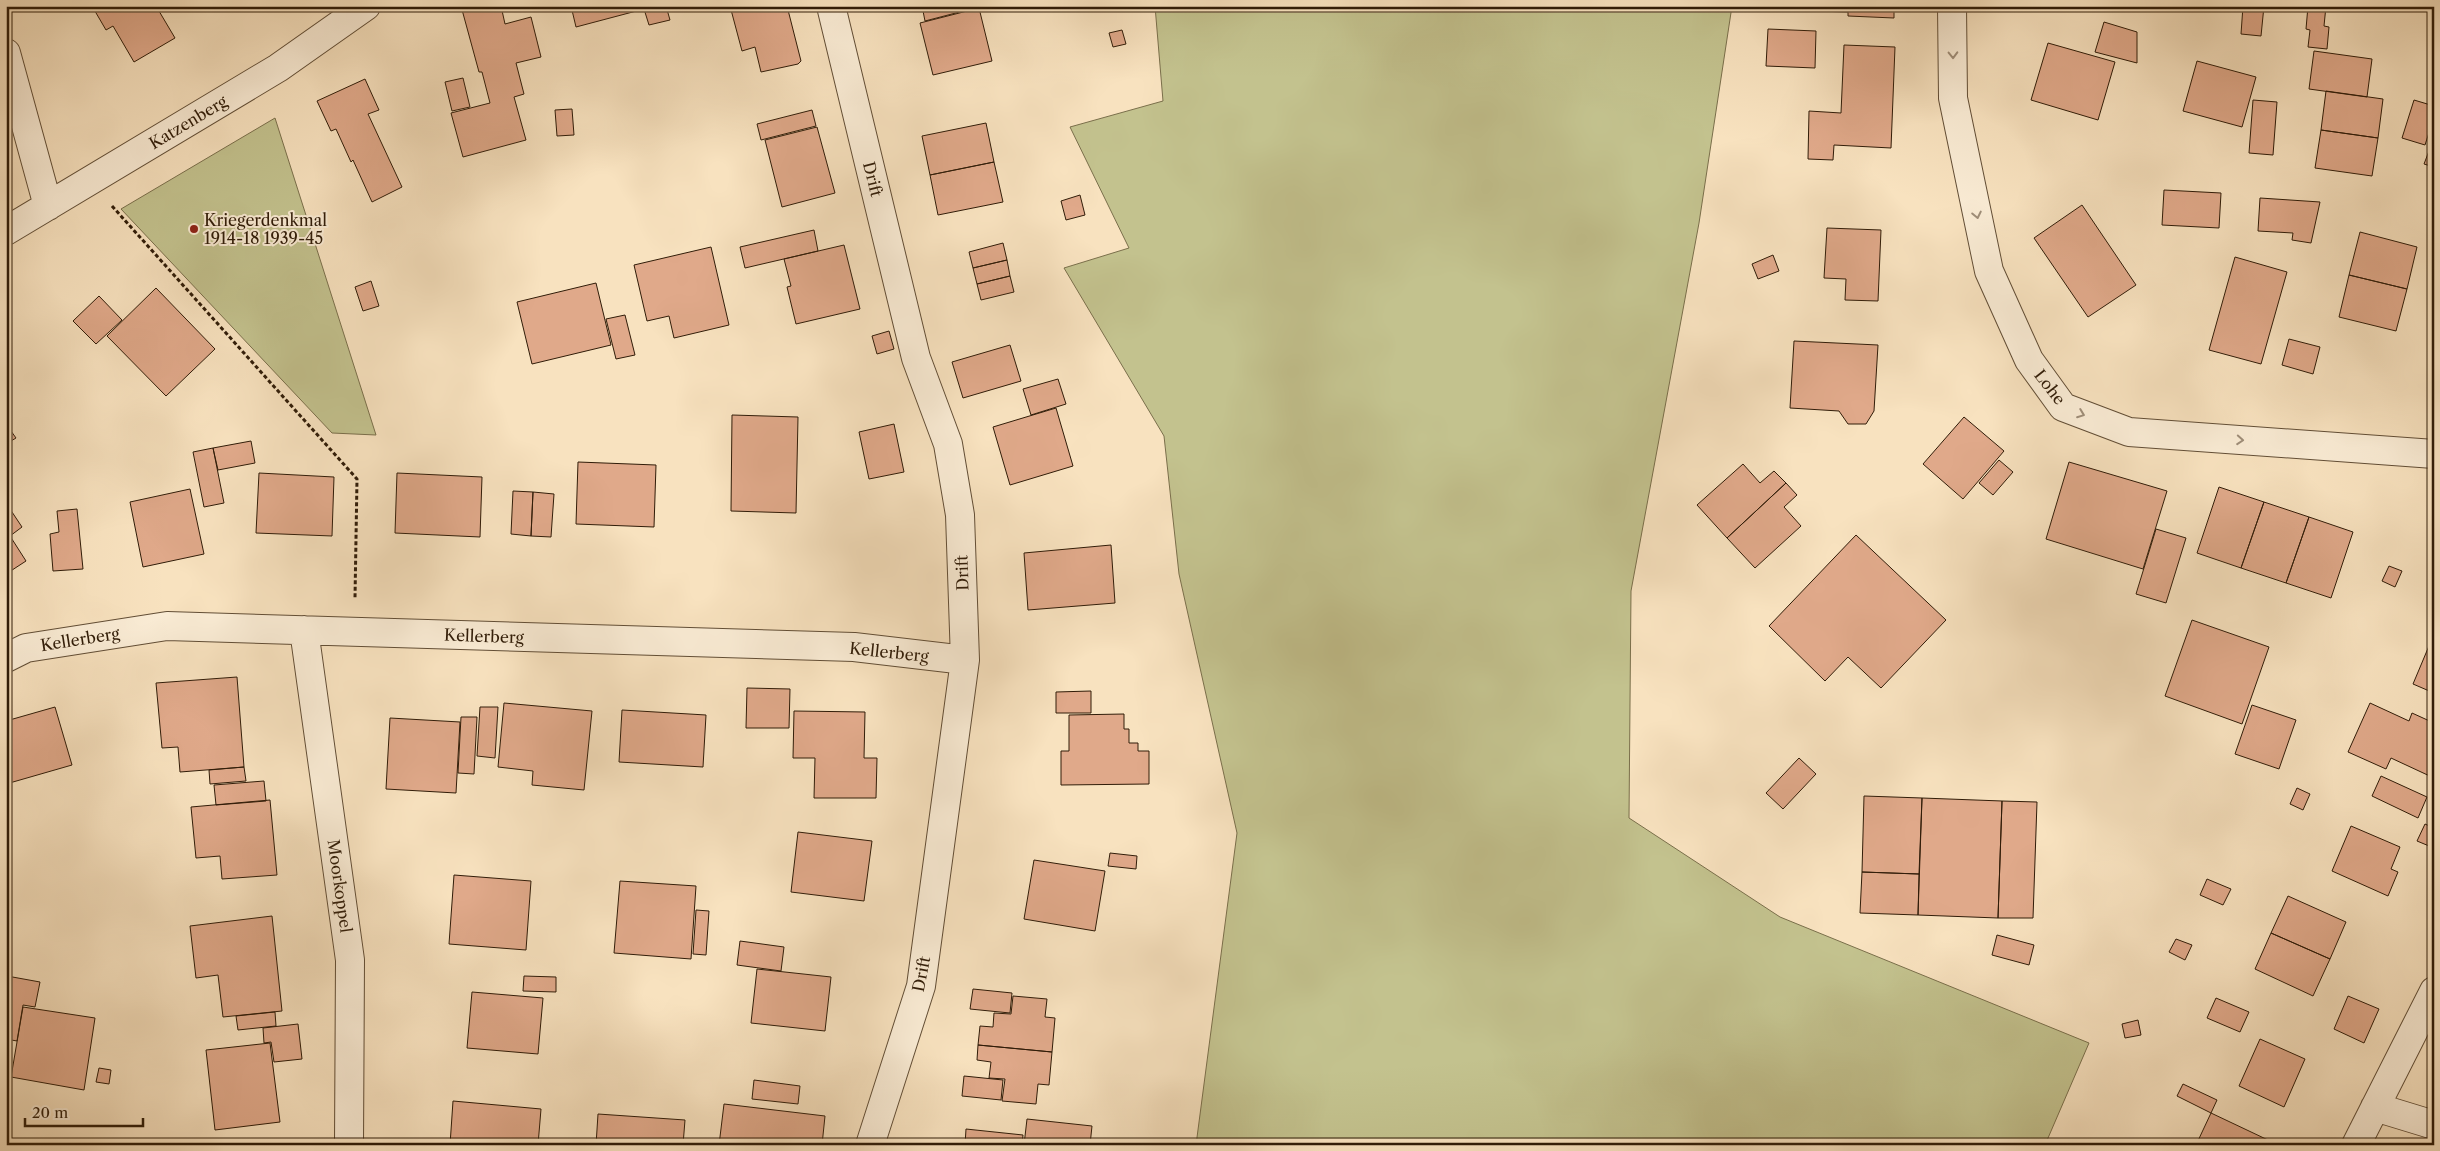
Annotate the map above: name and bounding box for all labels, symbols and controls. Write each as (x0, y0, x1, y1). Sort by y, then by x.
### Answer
one-way arrow (1947, 51, 1958, 59)
street label: Katzenberg (145, 91, 231, 153)
street label: Drift (859, 159, 887, 199)
place label: Kriegerdenkmal 1914-18 1939-45 (204, 210, 327, 248)
one-way arrow (1972, 211, 1982, 219)
marker: Kriegerdenkmal 1914-18 1939-45 (188, 223, 200, 235)
street label: Lohe (2030, 365, 2070, 409)
one-way arrow (2076, 408, 2085, 418)
one-way arrow (2236, 435, 2244, 446)
street label: Drift (951, 555, 973, 591)
street label: Kellerberg (39, 623, 122, 655)
street label: Kellerberg (444, 625, 525, 647)
street label: Kellerberg (848, 638, 930, 666)
street label: Moorkoppel (324, 838, 356, 934)
street label: Drift (908, 955, 934, 993)
scale bar (25, 1096, 142, 1128)
text: 20 m (32, 1103, 68, 1122)

